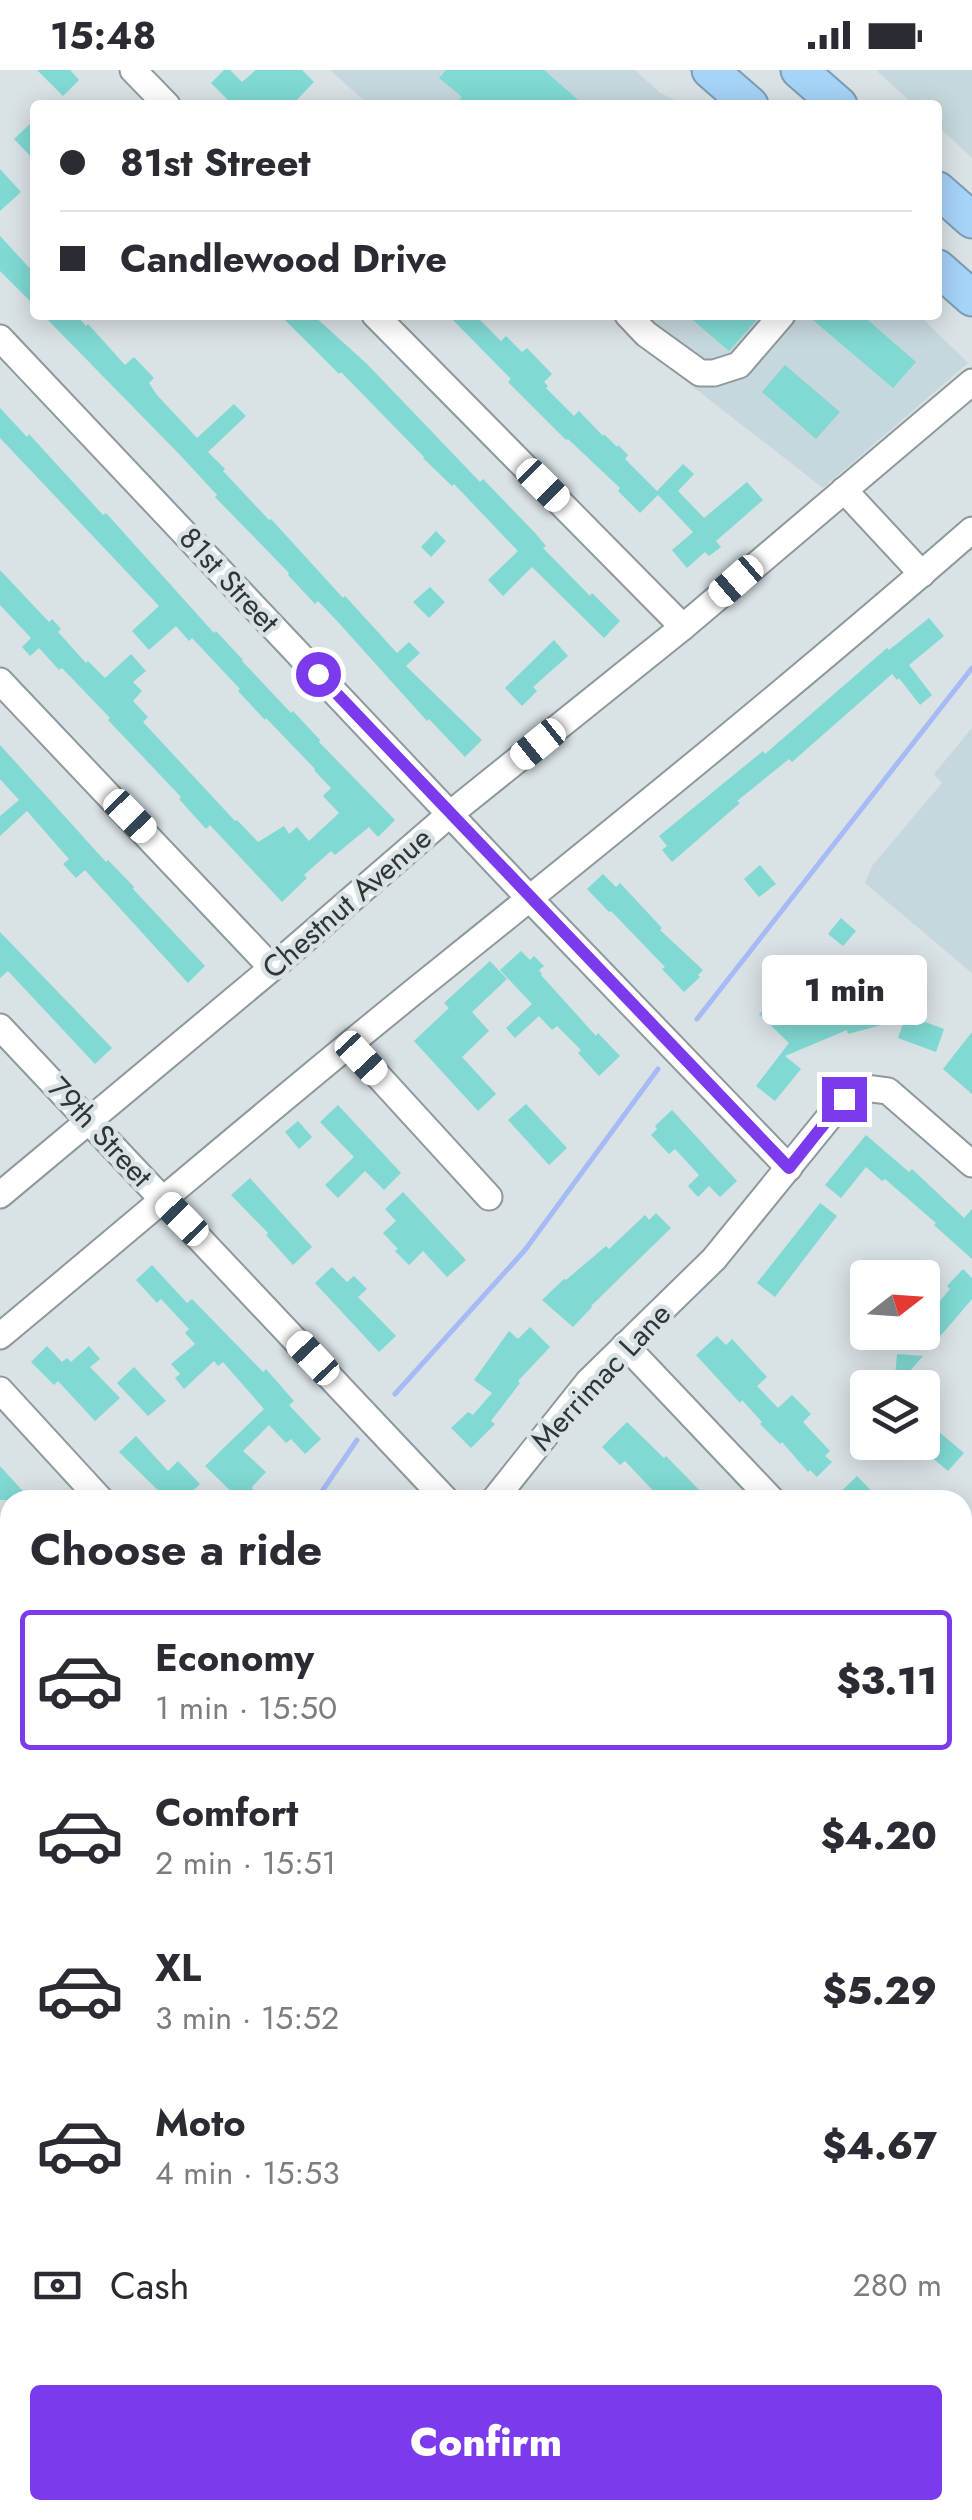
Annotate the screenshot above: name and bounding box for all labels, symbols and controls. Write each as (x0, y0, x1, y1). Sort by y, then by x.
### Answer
text: 15:48 (50, 8, 156, 63)
text: 81st Street (120, 135, 311, 190)
text: Candlewood Drive (120, 231, 447, 286)
car (511, 453, 575, 517)
street label: 81st Street (169, 518, 290, 642)
car (704, 550, 768, 612)
route start (296, 652, 341, 697)
car (505, 713, 571, 775)
car (98, 784, 162, 848)
street label: Chestnut Avenue (252, 817, 441, 988)
callout: 1 min (762, 954, 926, 1024)
text: 1 min (804, 967, 885, 1013)
car (330, 1026, 392, 1090)
street label: 79th Street (38, 1067, 163, 1197)
route end (822, 1077, 867, 1122)
car (150, 1187, 214, 1251)
north arrow (850, 1260, 940, 1350)
map controls (850, 1260, 940, 1460)
street label: Merrimac Lane (521, 1293, 681, 1460)
car (282, 1326, 344, 1390)
button: layers (850, 1370, 940, 1460)
text: Choose a ride (30, 1517, 322, 1582)
text: Economy (155, 1630, 314, 1685)
icon: car (35, 1635, 125, 1725)
text: $3.11 (836, 1653, 937, 1708)
text: 1 min · 15:50 (155, 1685, 337, 1731)
text: Comfort (155, 1785, 298, 1840)
icon: car (35, 1790, 125, 1880)
text: $4.20 (821, 1808, 937, 1863)
text: 2 min · 15:51 (155, 1840, 336, 1886)
text: XL (155, 1940, 201, 1995)
icon: car (35, 1945, 125, 2035)
text: $5.29 (823, 1963, 937, 2018)
text: 3 min · 15:52 (155, 1995, 339, 2041)
text: Moto (155, 2095, 246, 2150)
icon: car (35, 2100, 125, 2190)
text: $4.67 (822, 2118, 937, 2173)
text: 4 min · 15:53 (155, 2150, 340, 2196)
icon: cash (30, 2258, 85, 2313)
text: Cash (110, 2258, 190, 2313)
text: 280 m (853, 2262, 942, 2308)
button: Confirm (30, 2385, 942, 2500)

